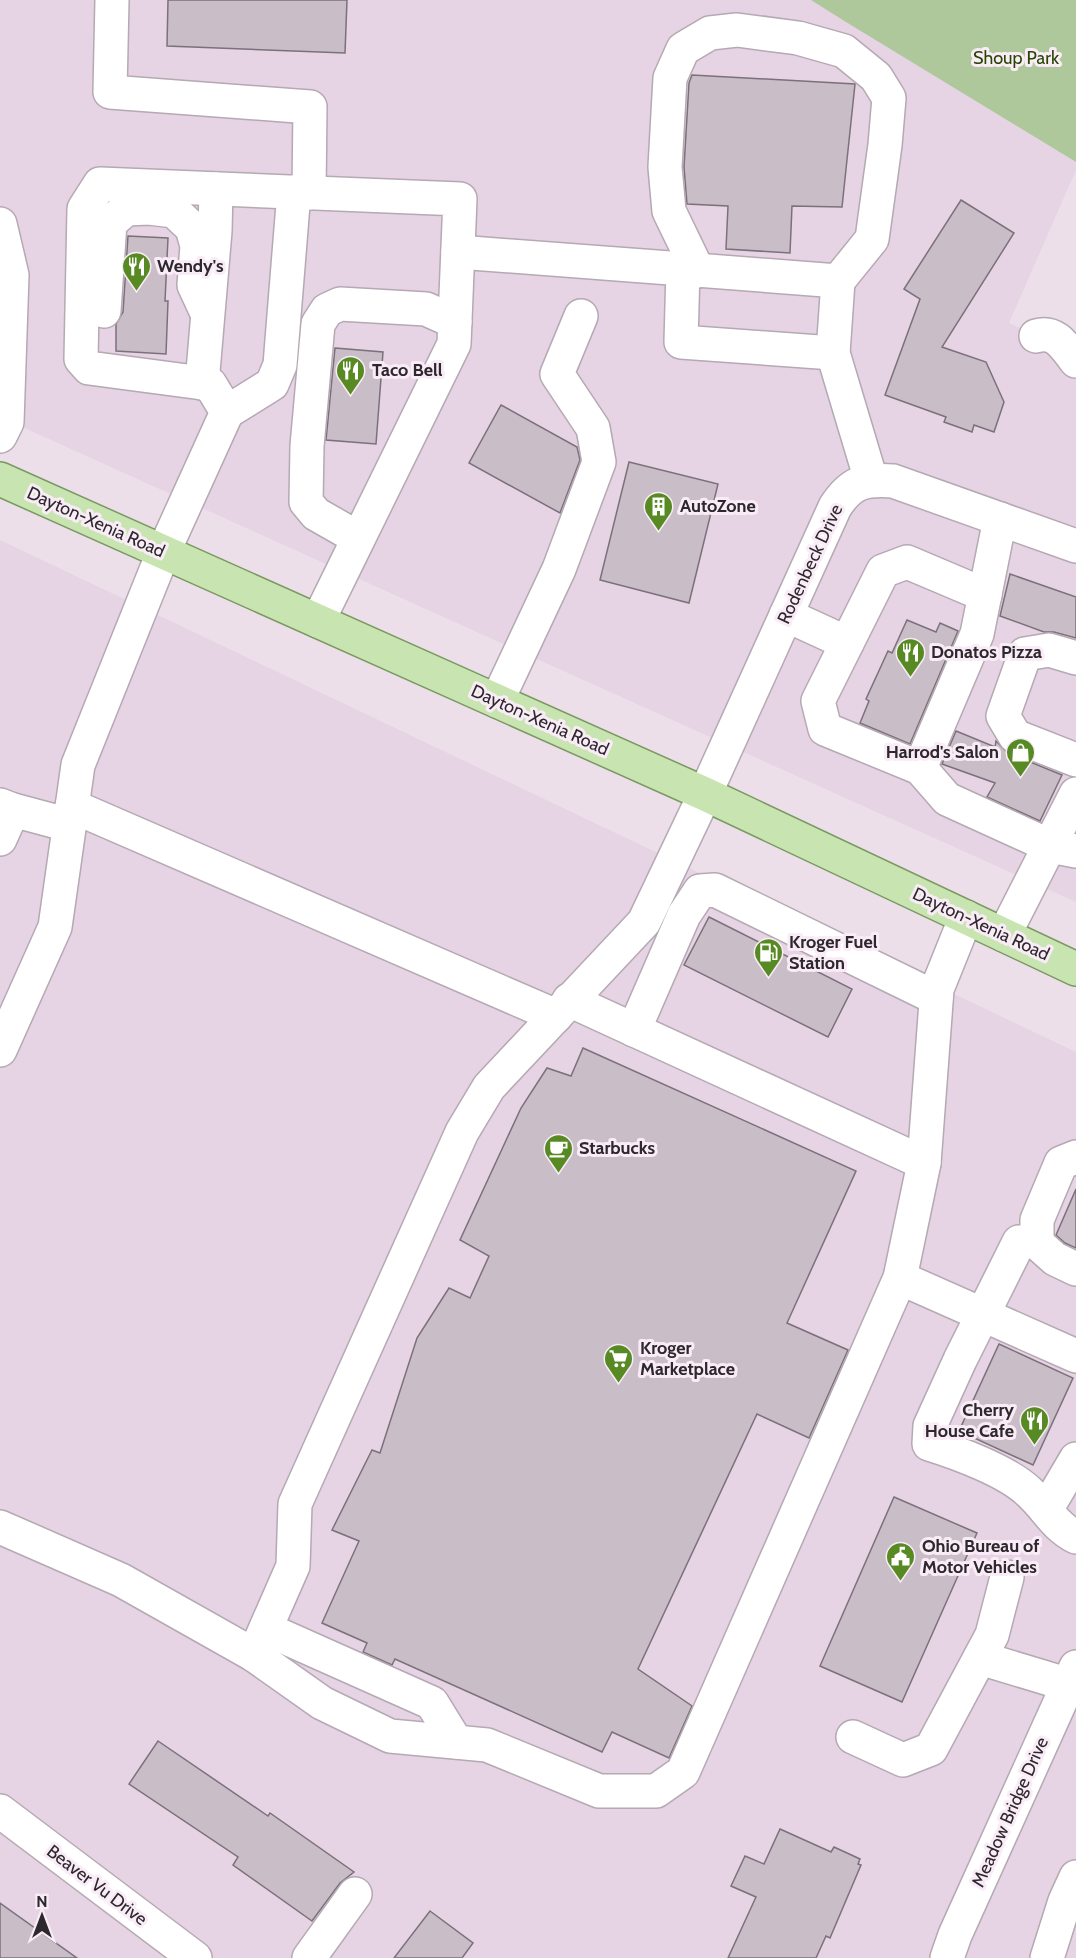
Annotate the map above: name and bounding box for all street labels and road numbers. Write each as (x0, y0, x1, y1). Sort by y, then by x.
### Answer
street label: Dayton-Xenia Road (24, 482, 168, 562)
street label: Rodenbeck Drive (773, 501, 847, 627)
street label: Dayton-Xenia Road (468, 680, 612, 760)
street label: Dayton-Xenia Road (909, 883, 1053, 965)
street label: Meadow Bridge Drive (967, 1734, 1053, 1890)
street label: Beaver Vu Drive (42, 1840, 152, 1930)

